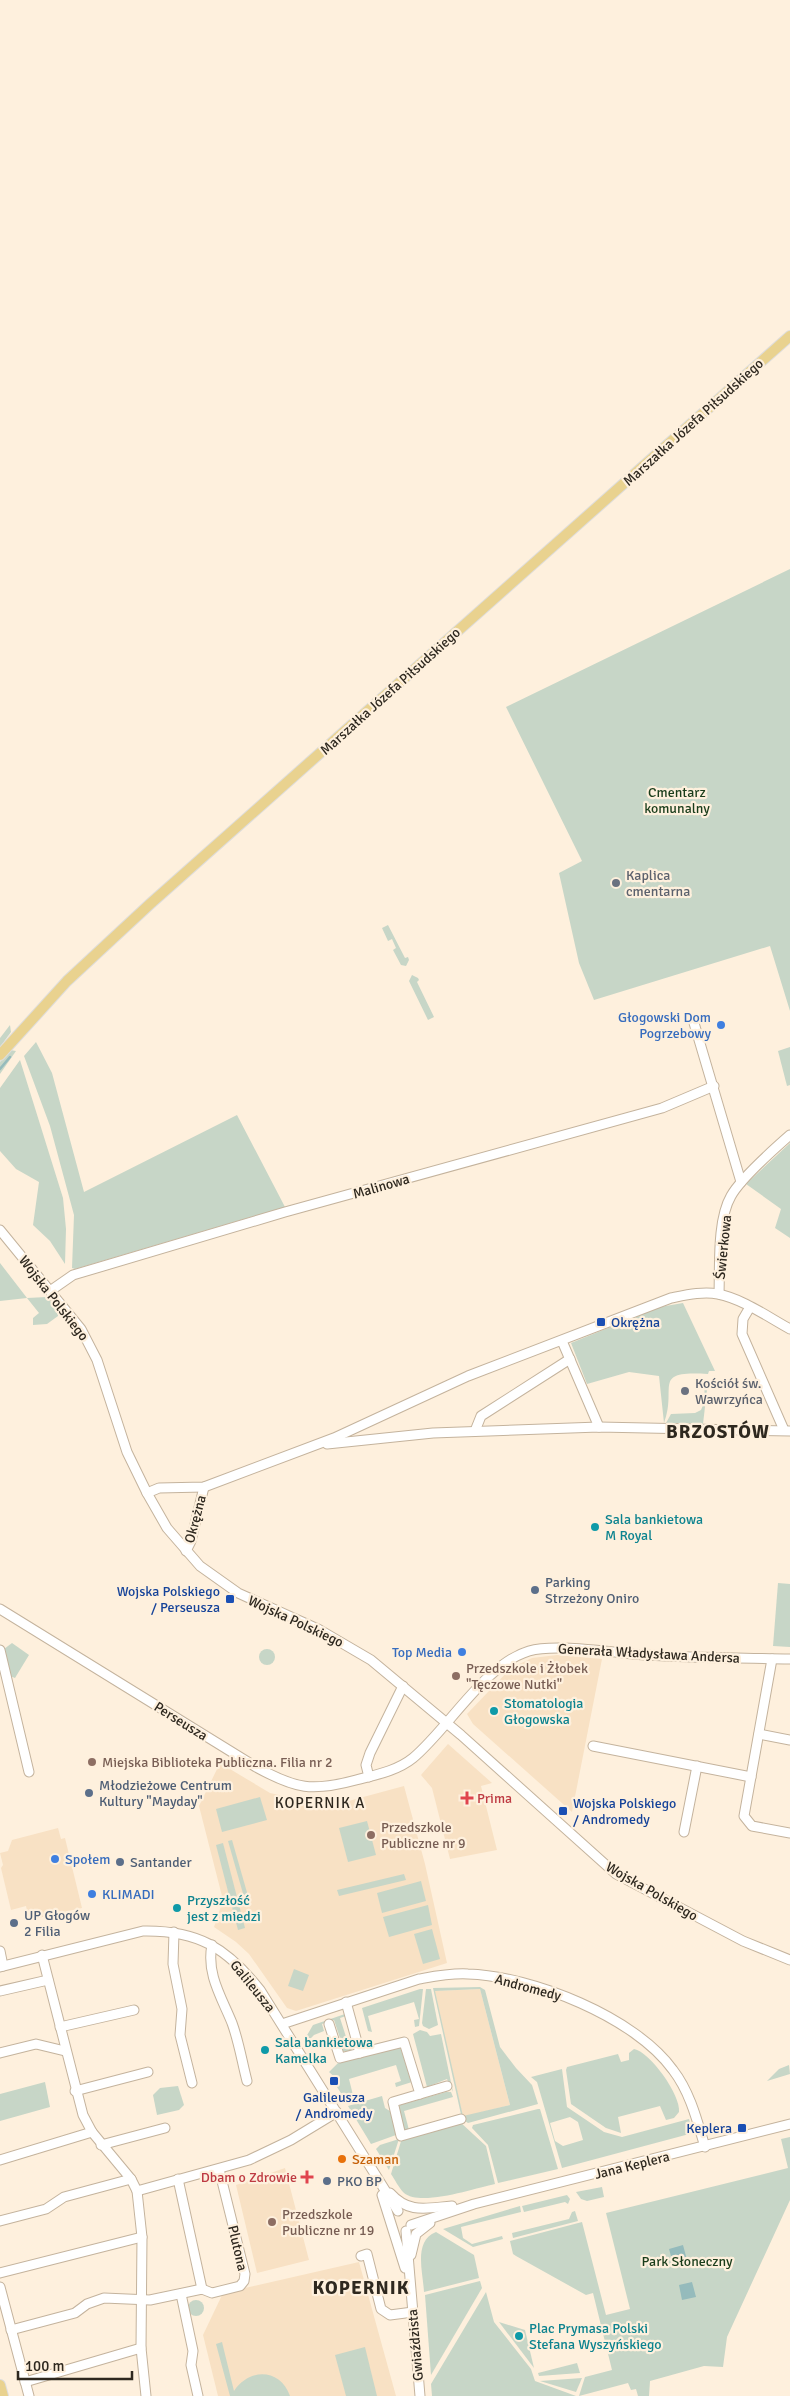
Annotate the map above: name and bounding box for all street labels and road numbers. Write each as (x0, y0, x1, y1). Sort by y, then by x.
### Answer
street label: Marszałka Józefa Piłsudskiego (620, 355, 767, 490)
street label: Marszałka Józefa Piłsudskiego (317, 624, 464, 759)
street label: Malinowa (351, 1170, 411, 1203)
street label: Świerkowa (712, 1214, 735, 1280)
street label: Wojska Polskiego (15, 1252, 92, 1344)
street label: Okrężna (181, 1493, 210, 1545)
street label: Wojska Polskiego (245, 1592, 346, 1651)
street label: Generała Władysława Andersa (558, 1640, 740, 1667)
street label: Perseusza (151, 1698, 211, 1745)
street label: Wojska Polskiego (603, 1858, 701, 1925)
street label: Galileusza (226, 1957, 279, 2016)
street label: Andromedy (493, 1970, 563, 2005)
street label: Jana Keplera (593, 2148, 671, 2183)
street label: Plutona (224, 2224, 251, 2273)
street label: Gwiaździsta (404, 2308, 427, 2382)

